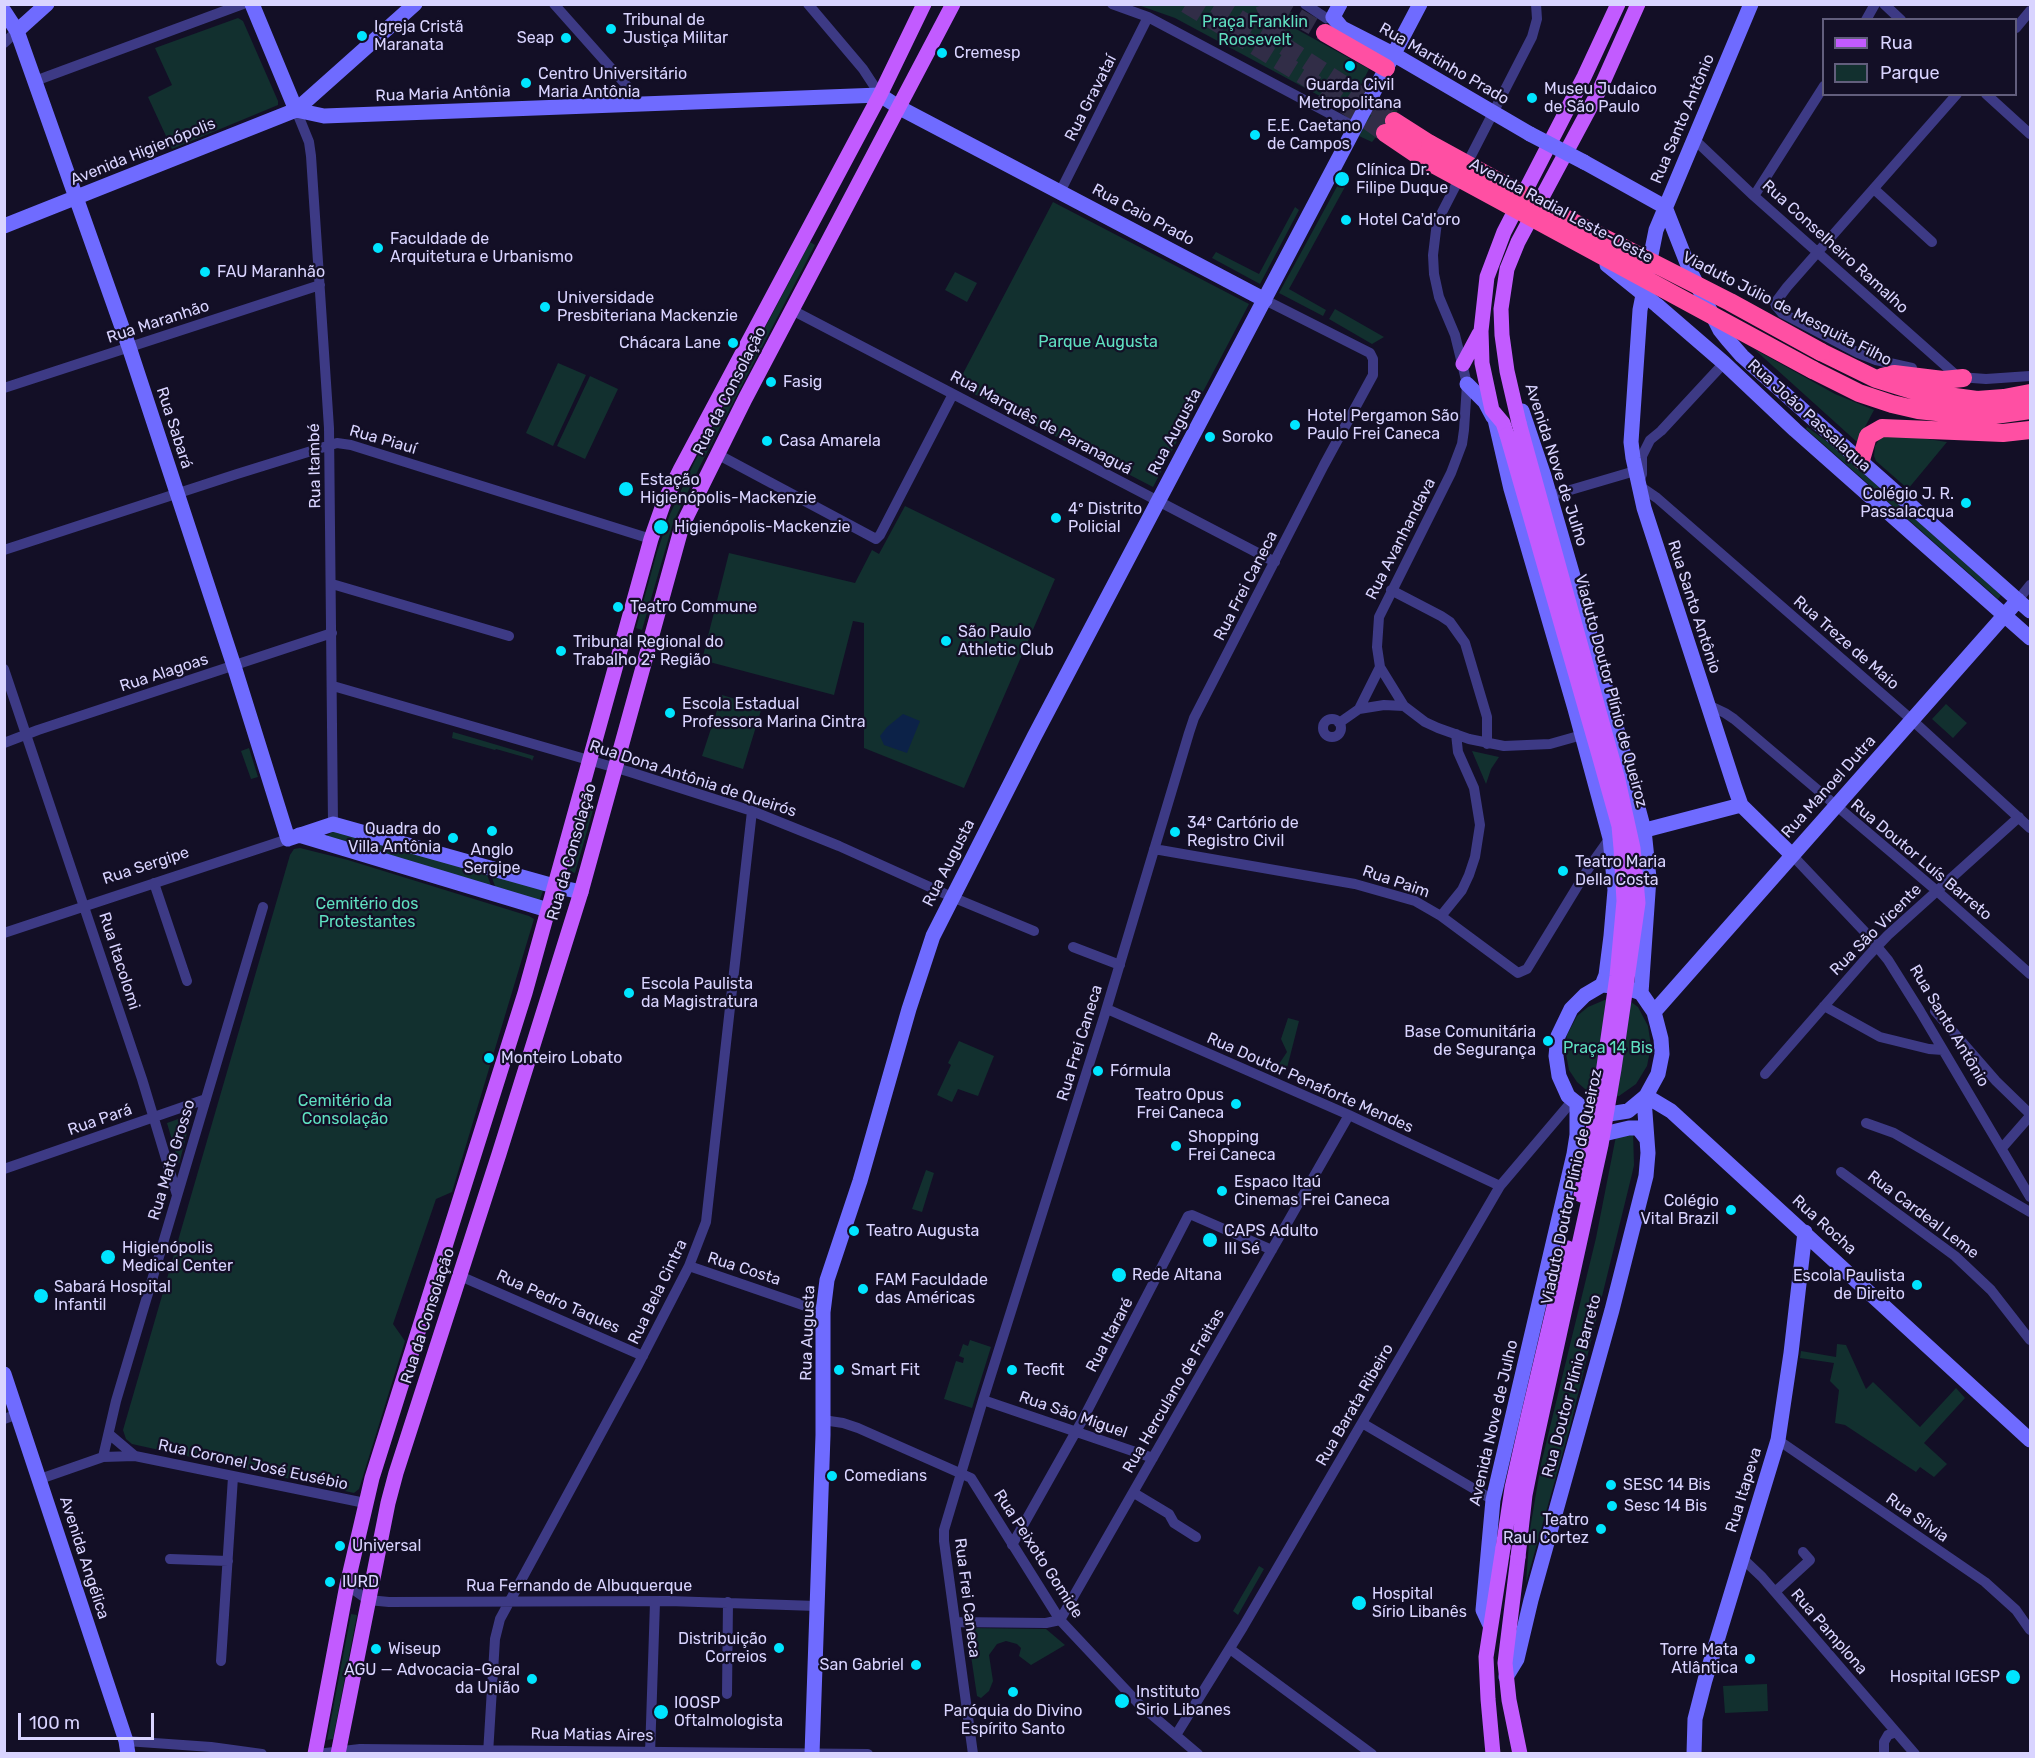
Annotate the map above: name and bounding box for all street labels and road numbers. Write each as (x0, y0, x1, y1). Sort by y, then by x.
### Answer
street label: Rua Martinho Prado (1376, 19, 1512, 109)
street label: Rua Gravataí (1061, 51, 1121, 145)
street label: Rua Santo Antônio (1647, 51, 1719, 187)
street label: Rua Maria Antônia (375, 82, 511, 106)
street label: Avenida Higienópolis (68, 114, 218, 190)
street label: Avenida Radial Leste-Oeste (1466, 154, 1656, 268)
street label: Rua Conselheiro Ramalho (1758, 176, 1912, 318)
street label: Rua Caio Prado (1089, 180, 1197, 250)
street label: Viaduto Júlio de Mesquita Filho (1679, 248, 1895, 370)
street label: Rua Maranhão (104, 296, 212, 348)
street label: Rua da Consolação (689, 324, 771, 458)
street label: Rua João Passalaqua (1744, 356, 1874, 476)
street label: Rua Marquês de Paranaguá (947, 367, 1135, 479)
street label: Avenida Nove de Julho (1521, 381, 1591, 549)
street label: Rua Sabará (152, 385, 196, 471)
street label: Rua Augusta (1144, 385, 1206, 479)
street label: Rua Piauí (347, 421, 419, 459)
street label: Rua Itambé (305, 423, 325, 509)
street label: Rua Avanhandava (1362, 475, 1440, 603)
street label: Rua Frei Caneca (1210, 528, 1282, 644)
street label: Rua Santo Antônio (1663, 538, 1725, 676)
street label: Viaduto Doutor Plínio de Queiroz (1571, 572, 1651, 810)
street label: Rua Treze de Maio (1789, 592, 1903, 694)
street label: Rua Alagoas (117, 650, 211, 696)
street label: Rua Manoel Dutra (1778, 732, 1880, 842)
street label: Rua Dona Antônia de Queirós (587, 736, 799, 822)
street label: Rua da Consolação (543, 781, 601, 923)
street label: Rua Doutor Luís Barreto (1847, 795, 1995, 925)
street label: Rua Augusta (919, 816, 979, 910)
street label: Rua Sergipe (100, 843, 192, 889)
street label: Rua Paim (1360, 862, 1432, 902)
street label: Rua São Vicente (1826, 880, 1926, 980)
street label: Rua Itacolomi (94, 910, 144, 1012)
street label: Rua Santo Antônio (1905, 961, 1993, 1091)
street label: Rua Frei Caneca (1053, 983, 1107, 1103)
street label: Rua Doutor Penaforte Mendes (1204, 1029, 1416, 1137)
street label: Viaduto Doutor Plínio de Queiroz (1538, 1067, 1606, 1307)
street label: Rua Mato Grosso (145, 1097, 199, 1223)
street label: Rua Pará (65, 1100, 135, 1140)
street label: Rua Cardeal Leme (1864, 1167, 1982, 1263)
street label: Rua Rocha (1788, 1191, 1860, 1259)
street label: Rua Bela Cintra (624, 1236, 692, 1348)
street label: Rua da Consolação (397, 1246, 459, 1386)
street label: Rua Costa (705, 1248, 783, 1290)
street label: Rua Pedro Taques (493, 1266, 623, 1338)
street label: Rua Augusta (797, 1285, 819, 1381)
street label: Rua Doutor Plínio Barreto (1538, 1292, 1606, 1480)
street label: Rua Itararé (1082, 1294, 1138, 1376)
street label: Rua Herculano de Freitas (1119, 1305, 1229, 1477)
street label: Avenida Nove de Julho (1466, 1338, 1522, 1508)
street label: Rua Barata Ribeiro (1312, 1340, 1398, 1470)
street label: Rua São Miguel (1016, 1387, 1130, 1443)
street label: Rua Coronel José Eusébio (156, 1435, 350, 1495)
street label: Rua Itapeva (1722, 1445, 1766, 1535)
street label: Rua Peixoto Gomide (989, 1486, 1087, 1622)
street label: Rua Sílvia (1882, 1489, 1952, 1547)
street label: Avenida Angélica (55, 1494, 113, 1622)
street label: Rua Frei Caneca (950, 1537, 984, 1659)
street label: Rua Fernando de Albuquerque (466, 1576, 692, 1596)
street label: Rua Pamplona (1787, 1585, 1871, 1679)
street label: Rua Matias Aires (530, 1724, 654, 1746)

